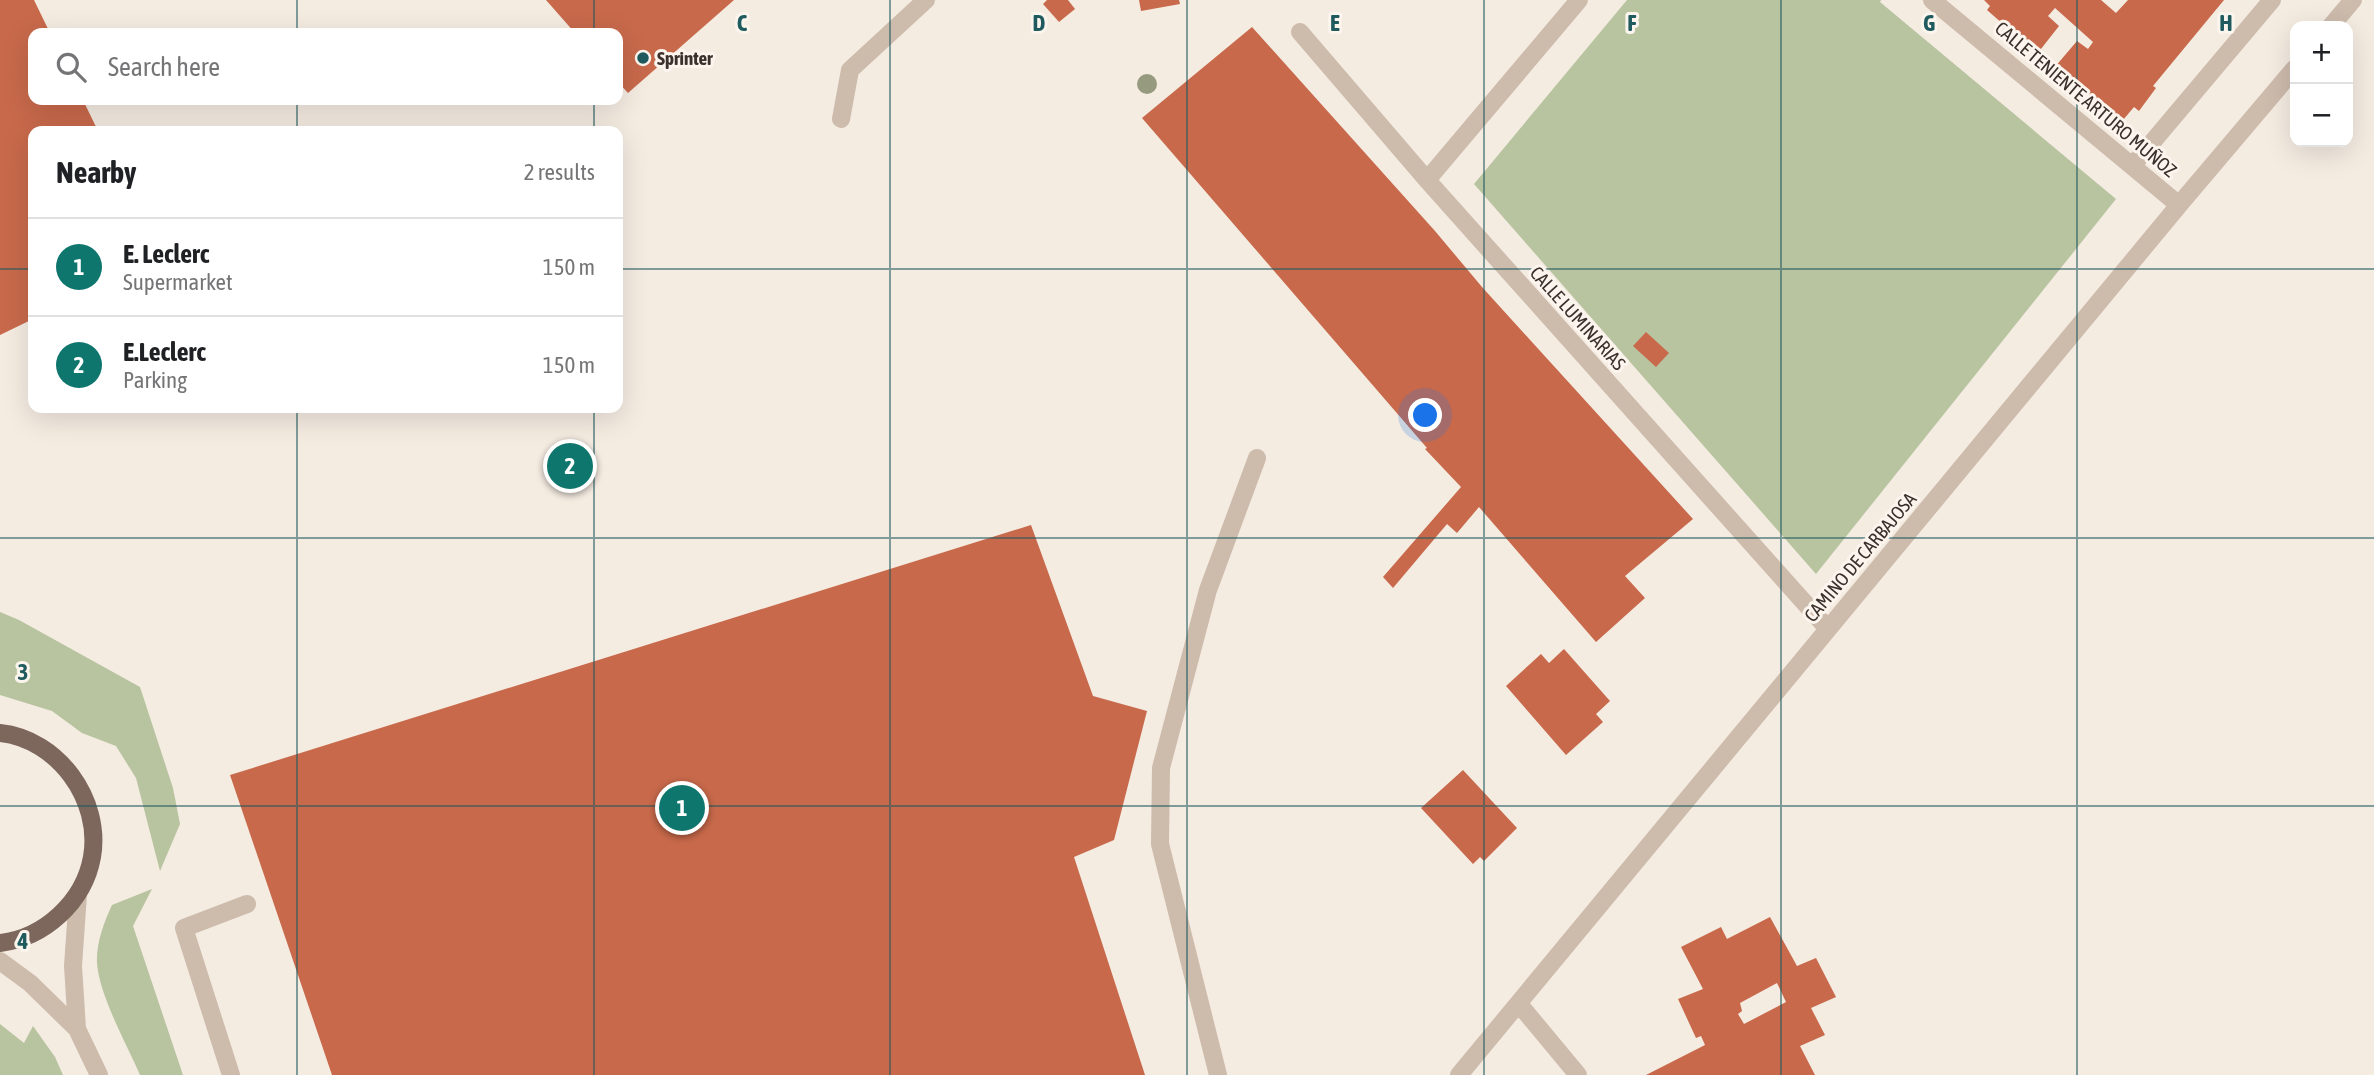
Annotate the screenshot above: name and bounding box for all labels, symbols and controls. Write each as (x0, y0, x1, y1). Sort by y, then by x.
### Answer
text: C (737, 10, 748, 36)
text: D (1033, 10, 1046, 36)
text: E (1330, 10, 1340, 36)
text: F (1627, 10, 1637, 36)
text: G (1923, 10, 1935, 36)
text: H (2219, 10, 2233, 36)
street label: CALLE TENIENTE ARTURO MUÑOZ (1991, 17, 2181, 182)
map controls (2290, 21, 2353, 147)
button: + (2290, 21, 2353, 84)
search box (28, 28, 623, 105)
place label: Sprinter (657, 47, 713, 69)
icon: search (52, 48, 90, 86)
marker: Sprinter (635, 50, 651, 66)
text: Search here (108, 52, 220, 82)
button: − (2290, 84, 2353, 147)
text: Nearby (56, 155, 136, 189)
text: 2 results (524, 159, 595, 185)
text: E. Leclerc (123, 239, 209, 269)
text: 1 (74, 254, 84, 280)
text: 150 m (543, 254, 595, 280)
street label: CALLE LUMINARIAS (1526, 262, 1630, 374)
text: Supermarket (123, 269, 233, 295)
text: E.Leclerc (123, 337, 206, 367)
text: 2 (74, 352, 84, 378)
text: 150 m (543, 352, 595, 378)
text: Parking (123, 367, 187, 393)
your location (1408, 398, 1442, 432)
pin: 2 (547, 440, 593, 492)
street label: CAMINO DE CARBAJOSA (1800, 487, 1921, 626)
text: 3 (18, 659, 28, 685)
pin: 1 (659, 782, 705, 834)
text: 4 (17, 928, 29, 954)

